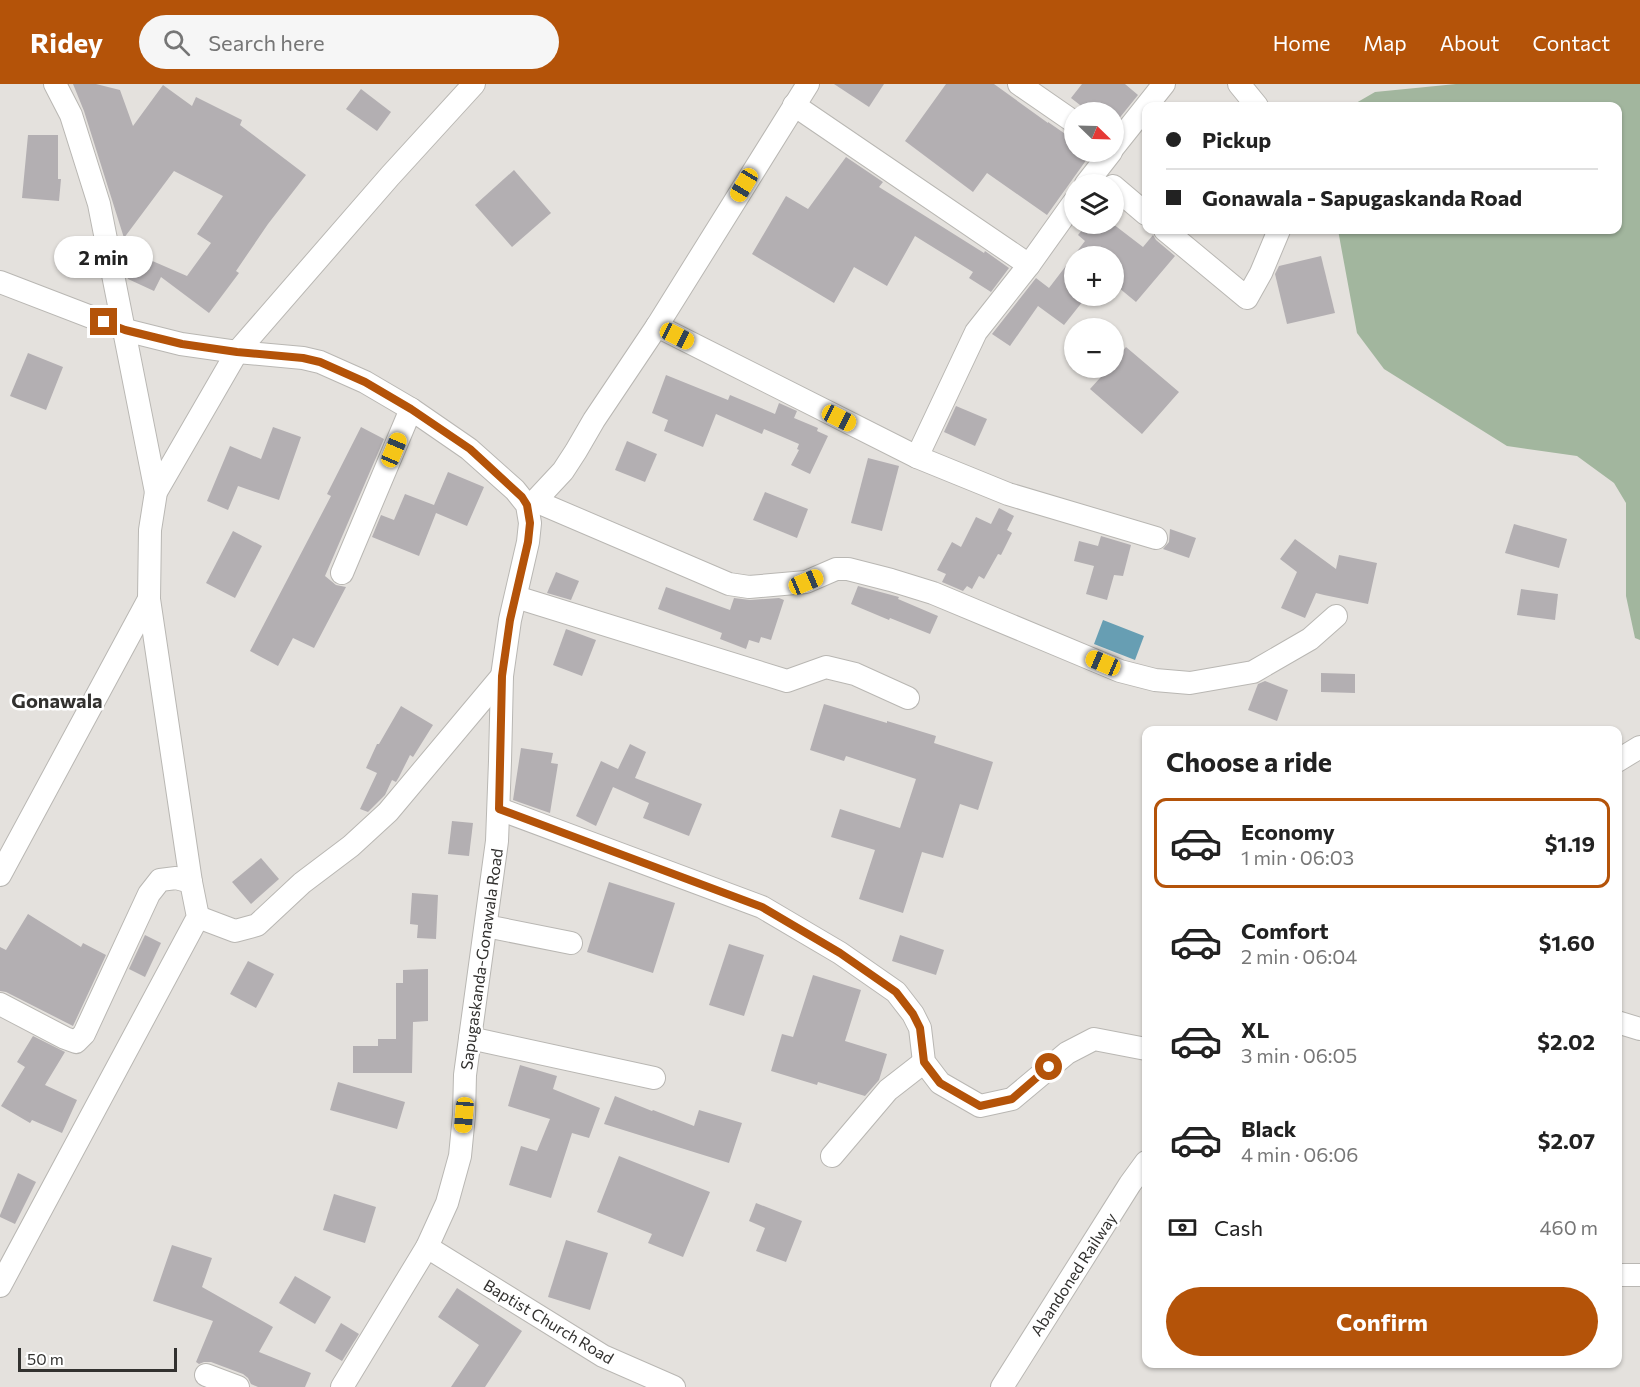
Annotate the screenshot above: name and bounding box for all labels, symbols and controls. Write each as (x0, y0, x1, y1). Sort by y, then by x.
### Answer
search box (139, 15, 559, 69)
text: Ridey (30, 25, 103, 59)
icon: search (160, 26, 193, 59)
text: Search here (208, 29, 325, 56)
text: Home (1273, 30, 1330, 55)
text: Map (1363, 30, 1407, 55)
text: About (1440, 30, 1499, 55)
text: Contact (1532, 30, 1610, 55)
north arrow (1064, 102, 1124, 162)
map controls (1064, 102, 1124, 378)
text: Pickup (1202, 126, 1271, 153)
car (727, 165, 761, 205)
button: layers (1064, 174, 1124, 234)
text: Gonawala - Sapugaskanda Road (1202, 184, 1522, 211)
callout: 2 min (54, 235, 154, 277)
text: 2 min (79, 245, 128, 269)
button: + (1064, 246, 1124, 306)
route end (90, 308, 117, 335)
button: − (1064, 318, 1124, 378)
car (657, 320, 697, 352)
car (819, 402, 859, 434)
car (379, 430, 409, 470)
car (786, 567, 826, 597)
car (1083, 648, 1123, 678)
district label: Gonawala (11, 688, 103, 712)
text: Choose a ride (1166, 745, 1332, 778)
icon: car (1169, 816, 1223, 870)
text: Economy (1241, 818, 1335, 845)
text: $1.19 (1545, 830, 1595, 857)
text: 1 min · 06:03 (1241, 845, 1354, 869)
street label: Sapugaskanda-Gonawala Road (456, 847, 506, 1071)
icon: car (1169, 915, 1223, 969)
text: Comfort (1241, 917, 1329, 944)
text: $1.60 (1539, 929, 1595, 956)
text: 2 min · 06:04 (1241, 944, 1357, 968)
icon: car (1169, 1014, 1223, 1068)
text: XL (1241, 1016, 1269, 1043)
text: $2.02 (1537, 1028, 1595, 1055)
text: 3 min · 06:05 (1241, 1043, 1357, 1067)
route start (1035, 1053, 1062, 1080)
car (453, 1096, 475, 1134)
icon: car (1169, 1113, 1223, 1167)
text: Black (1241, 1115, 1296, 1142)
text: $2.07 (1538, 1127, 1595, 1154)
text: 4 min · 06:06 (1241, 1142, 1358, 1166)
street label: Abandoned Railway (1026, 1209, 1120, 1339)
icon: cash (1166, 1211, 1199, 1244)
text: Cash (1214, 1214, 1263, 1241)
text: 460 m (1540, 1215, 1598, 1239)
street label: Baptist Church Road (481, 1275, 617, 1367)
button: Confirm (1166, 1287, 1598, 1356)
scale bar (18, 1345, 177, 1372)
text: 50 m (27, 1349, 64, 1368)

